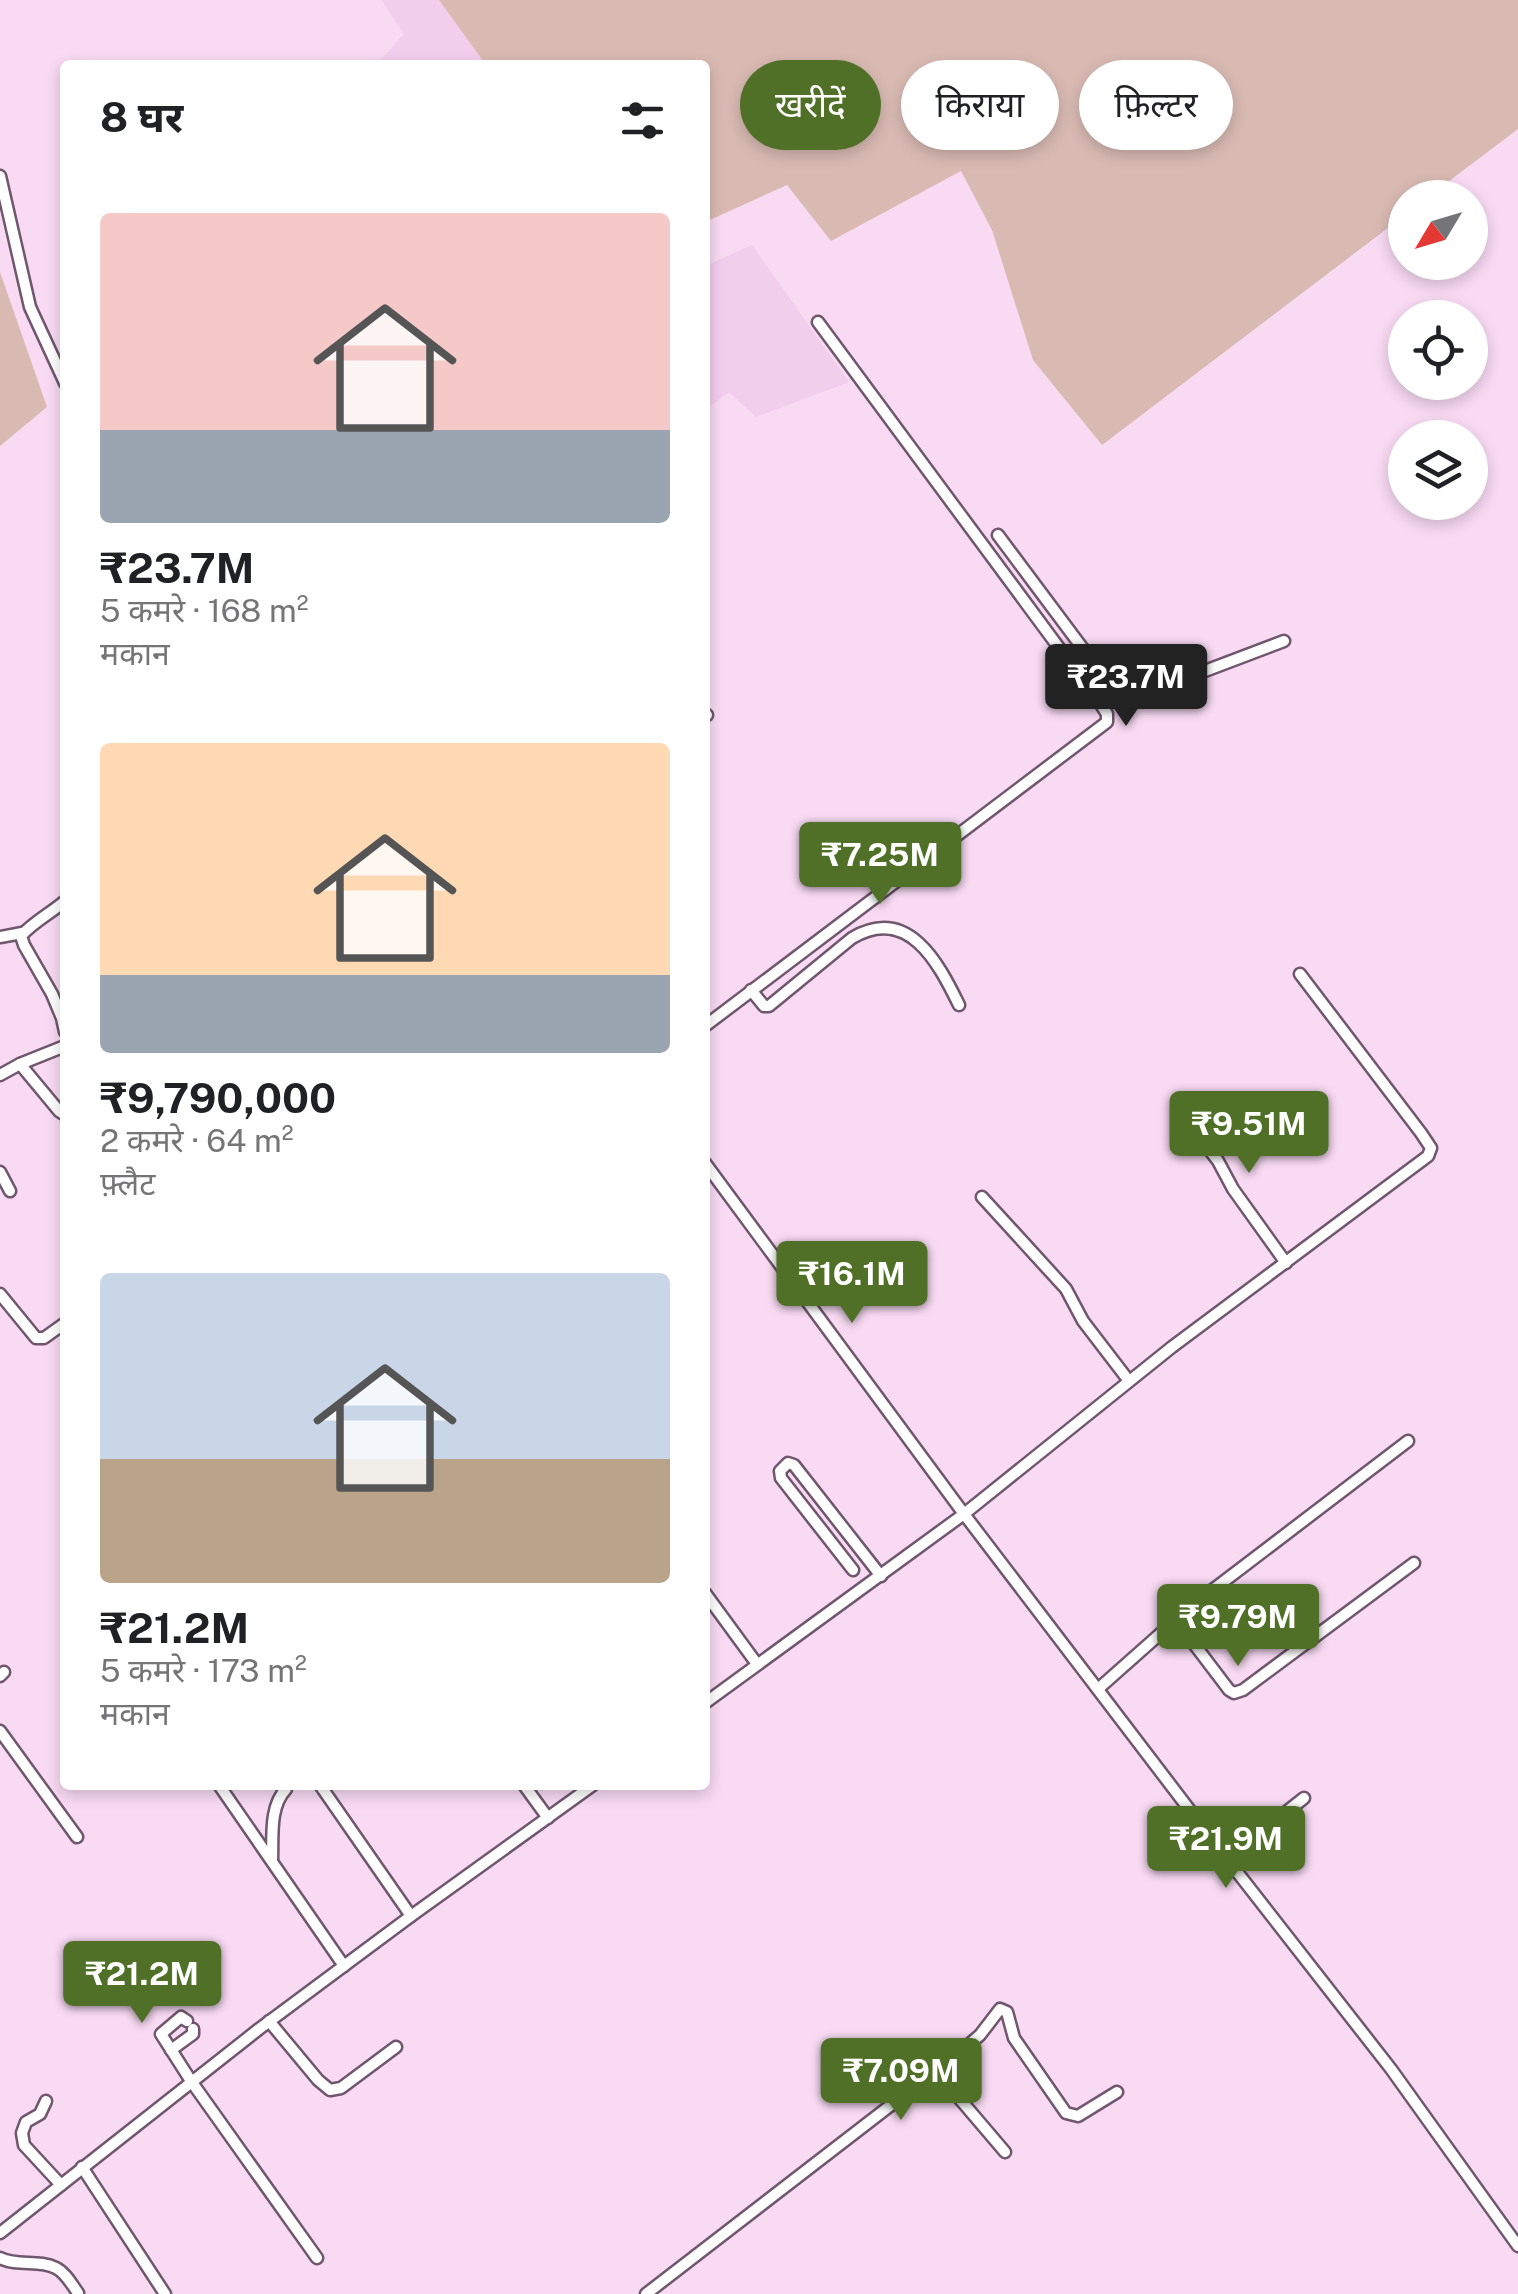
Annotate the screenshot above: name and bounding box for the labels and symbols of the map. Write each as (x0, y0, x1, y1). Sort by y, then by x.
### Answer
north arrow (1388, 180, 1488, 280)
pin: ₹23.7M (1045, 644, 1207, 729)
pin: ₹7.25M (799, 822, 961, 907)
pin: ₹9.51M (1168, 1091, 1330, 1176)
pin: ₹16.1M (771, 1241, 933, 1326)
pin: ₹9.79M (1157, 1584, 1319, 1669)
pin: ₹21.9M (1145, 1806, 1307, 1891)
pin: ₹21.2M (61, 1941, 223, 2026)
pin: ₹7.09M (820, 2038, 982, 2123)

